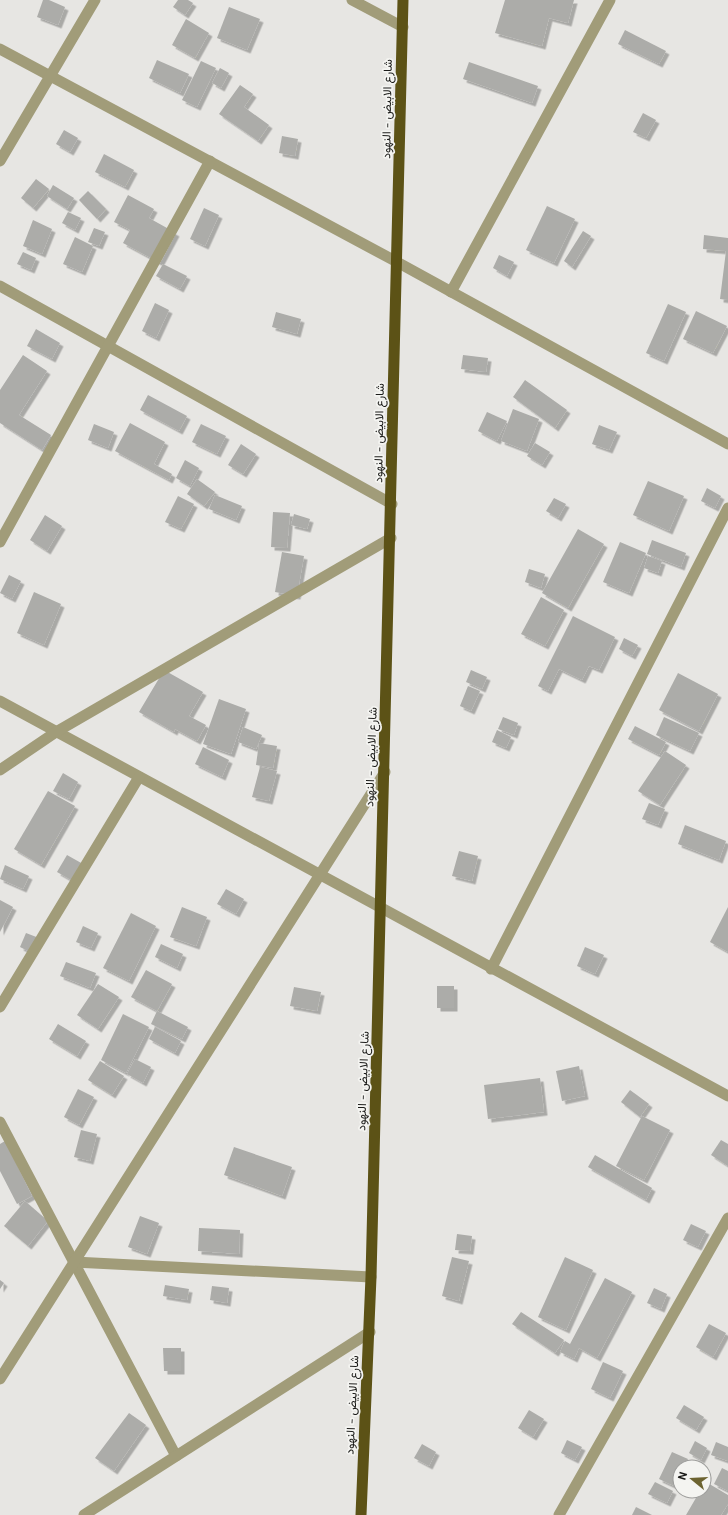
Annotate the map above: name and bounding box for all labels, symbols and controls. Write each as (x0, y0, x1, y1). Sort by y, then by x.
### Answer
street label: شارع الابيض - النهود (378, 59, 398, 159)
street label: شارع الابيض - النهود (370, 383, 390, 483)
street label: شارع الابيض - النهود (361, 707, 383, 807)
street label: شارع الابيض - النهود (353, 1031, 375, 1131)
street label: شارع الابيض - النهود (341, 1355, 365, 1455)
north arrow (672, 1459, 712, 1499)
text: N (675, 1470, 693, 1483)

